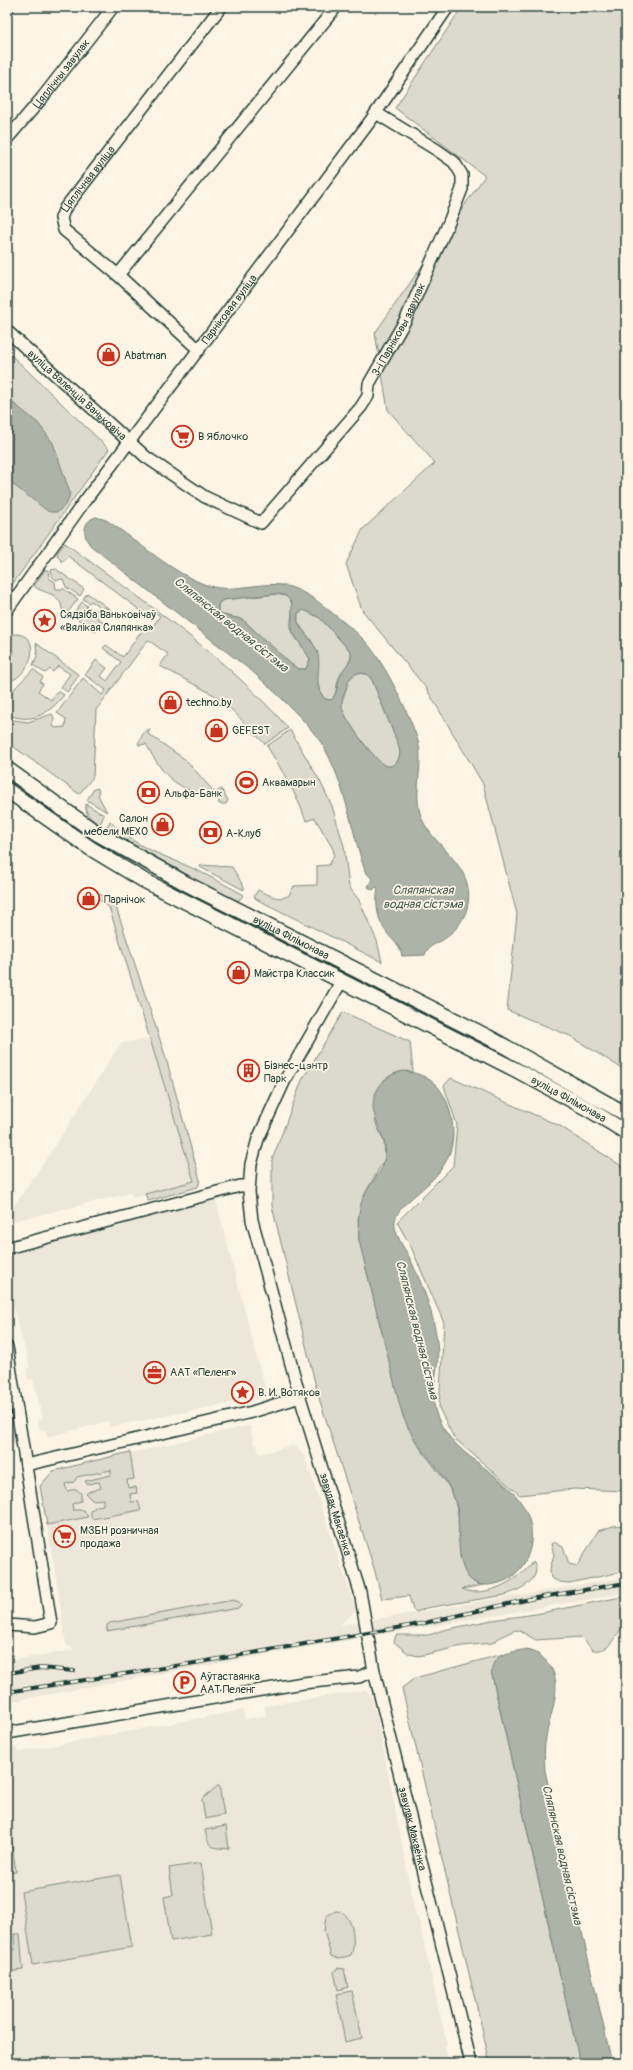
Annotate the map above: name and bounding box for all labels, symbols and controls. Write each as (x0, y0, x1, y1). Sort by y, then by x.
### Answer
street label: Цяплічны завулак (30, 36, 92, 111)
street label: Цяплічная вуліца (58, 143, 117, 214)
street label: Парніковая вуліца (199, 272, 259, 347)
street label: 3-і Парніковы завулак (369, 280, 428, 378)
shop icon: Abatman (96, 342, 122, 368)
street label: вуліца Валенція Ваньковіча (25, 347, 129, 443)
place label: Abatman (124, 349, 167, 362)
supermarket icon: В Яблочко (170, 423, 196, 449)
place label: В Яблочко (198, 430, 248, 443)
water label: Сляпянская водная сістэма (171, 574, 292, 677)
place icon: Сядзіба Ваньковічаў «Вялікая Сляпянка» (31, 607, 57, 633)
place label: Сядзіба Ваньковічаў «Вялікая Сляпянка» (60, 608, 156, 634)
shop icon: techno.by (157, 689, 183, 715)
place label: techno.by (185, 696, 232, 709)
shop icon: GEFEST (204, 717, 230, 743)
place label: GEFEST (232, 724, 270, 737)
sports icon: Аквамарын (234, 769, 260, 795)
place label: Аквамарын (262, 776, 315, 789)
bank icon: Альфа-Банк (135, 780, 161, 806)
place label: Альфа-Банк (164, 787, 223, 800)
shop icon: Салон мебели MEXO (150, 811, 176, 837)
place label: Салон мебели MEXO (84, 812, 148, 838)
bank icon: А-Клуб (198, 820, 224, 846)
place label: А-Клуб (226, 827, 262, 840)
water label: Сляпянская водная сістэма (383, 883, 464, 912)
shop icon: Парнічoк (75, 886, 101, 912)
place label: Парнічoк (104, 893, 146, 906)
street label: вуліца Філімонава (251, 912, 332, 962)
shop icon: Майстра Классик (225, 960, 251, 986)
place label: Майстра Классик (254, 967, 335, 980)
building icon: Бізнес-цэнтр Парк (235, 1058, 261, 1084)
place label: Бізнес-цэнтр Парк (264, 1059, 328, 1085)
street label: вуліца Філімонава (529, 1073, 609, 1125)
water label: Сляпянская водная сістэма (392, 1259, 442, 1402)
office icon: ААТ «Пеленг» (141, 1359, 167, 1385)
place label: ААТ «Пеленг» (170, 1366, 237, 1379)
place icon: В. И. Вотяков (229, 1379, 255, 1405)
place label: В. И. Вотяков (258, 1386, 320, 1399)
street label: завулак Макаёнка (317, 1471, 355, 1557)
supermarket icon: МЗБН розничная продажа (52, 1523, 78, 1549)
place label: МЗБН розничная продажа (80, 1524, 159, 1550)
parking icon: Аўтастаянка ААТ Пеленг (171, 1669, 197, 1695)
place label: Аўтастаянка ААТ Пеленг (200, 1670, 260, 1696)
water label: Сляпянская водная сістэма (539, 1784, 586, 1928)
street label: завулак Макаёнка (396, 1785, 430, 1872)

